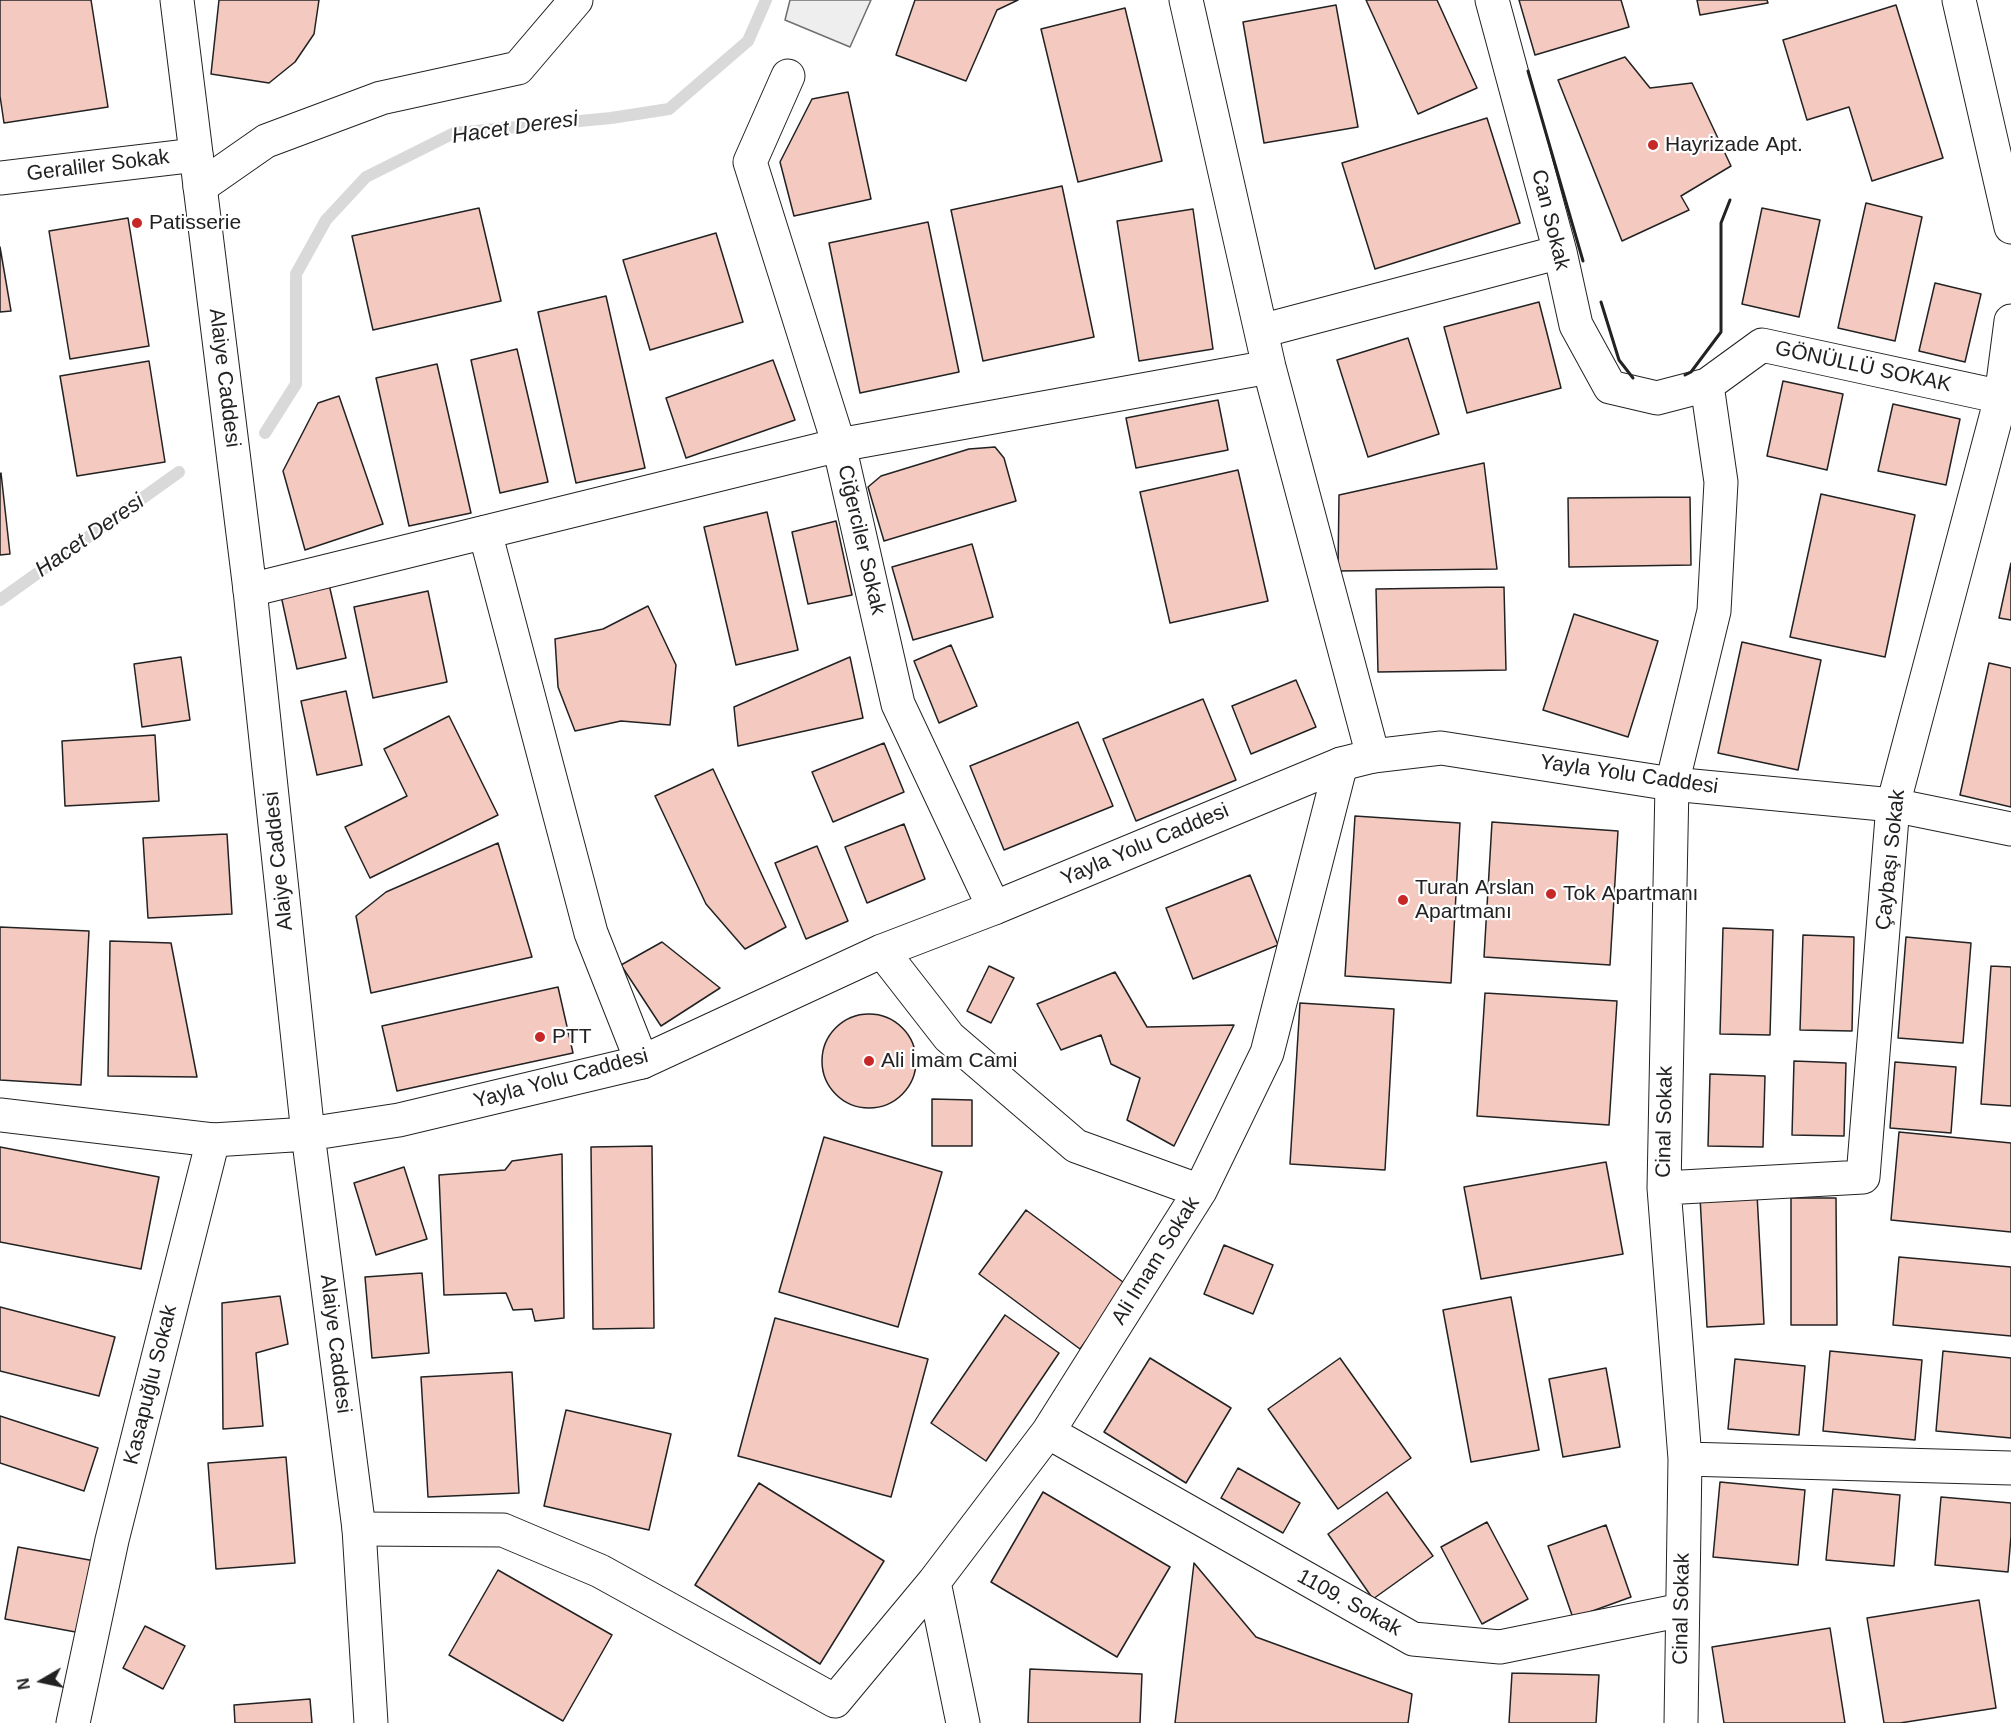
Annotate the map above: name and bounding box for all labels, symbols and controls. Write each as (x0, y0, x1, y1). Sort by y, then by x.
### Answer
water label: Hacet Deresi (450, 106, 580, 150)
place label: Hayrizade Apt. (1665, 132, 1803, 158)
marker: Hayrizade Apt. (1646, 138, 1660, 152)
street label: Geraliler Sokak (25, 145, 171, 187)
street label: Can Sokak (1525, 167, 1575, 273)
place label: Patisserie (149, 210, 241, 236)
marker: Patisserie (130, 216, 144, 230)
street label: Alaiye Caddesi (203, 307, 245, 449)
street label: GÖNÜLLÜ SOKAK (1772, 336, 1954, 398)
street label: Ciğerciler Sokak (832, 463, 890, 617)
water label: Hacet Deresi (30, 489, 150, 583)
street label: Yayla Yolu Caddesi (1538, 750, 1720, 800)
street label: Çaybaşı Sokak (1871, 788, 1911, 932)
street label: Alaiye Caddesi (259, 790, 299, 932)
street label: Yayla Yolu Caddesi (1057, 798, 1233, 892)
place label: Turan Arslan Apartmanı (1415, 875, 1534, 925)
place label: Tok Apartmanı (1563, 881, 1698, 907)
marker: Tok Apartmanı (1544, 887, 1558, 901)
marker: Turan Arslan Apartmanı (1396, 893, 1410, 907)
place label: PTT (552, 1024, 592, 1050)
marker: PTT (533, 1030, 547, 1044)
street label: Yayla Yolu Caddesi (471, 1044, 651, 1114)
place label: Ali İmam Cami (881, 1048, 1018, 1074)
marker: Ali İmam Cami (862, 1054, 876, 1068)
street label: Cinal Sokak (1651, 1066, 1679, 1178)
street label: Ali Imam Sokak (1107, 1192, 1205, 1330)
street label: Alaiye Caddesi (314, 1273, 356, 1415)
street label: Kasapuğlu Sokak (119, 1303, 183, 1467)
street label: Cinal Sokak (1668, 1553, 1696, 1665)
street label: 1109. Sokak (1293, 1564, 1405, 1642)
north arrow (12, 1651, 72, 1711)
text: N (14, 1677, 33, 1691)

